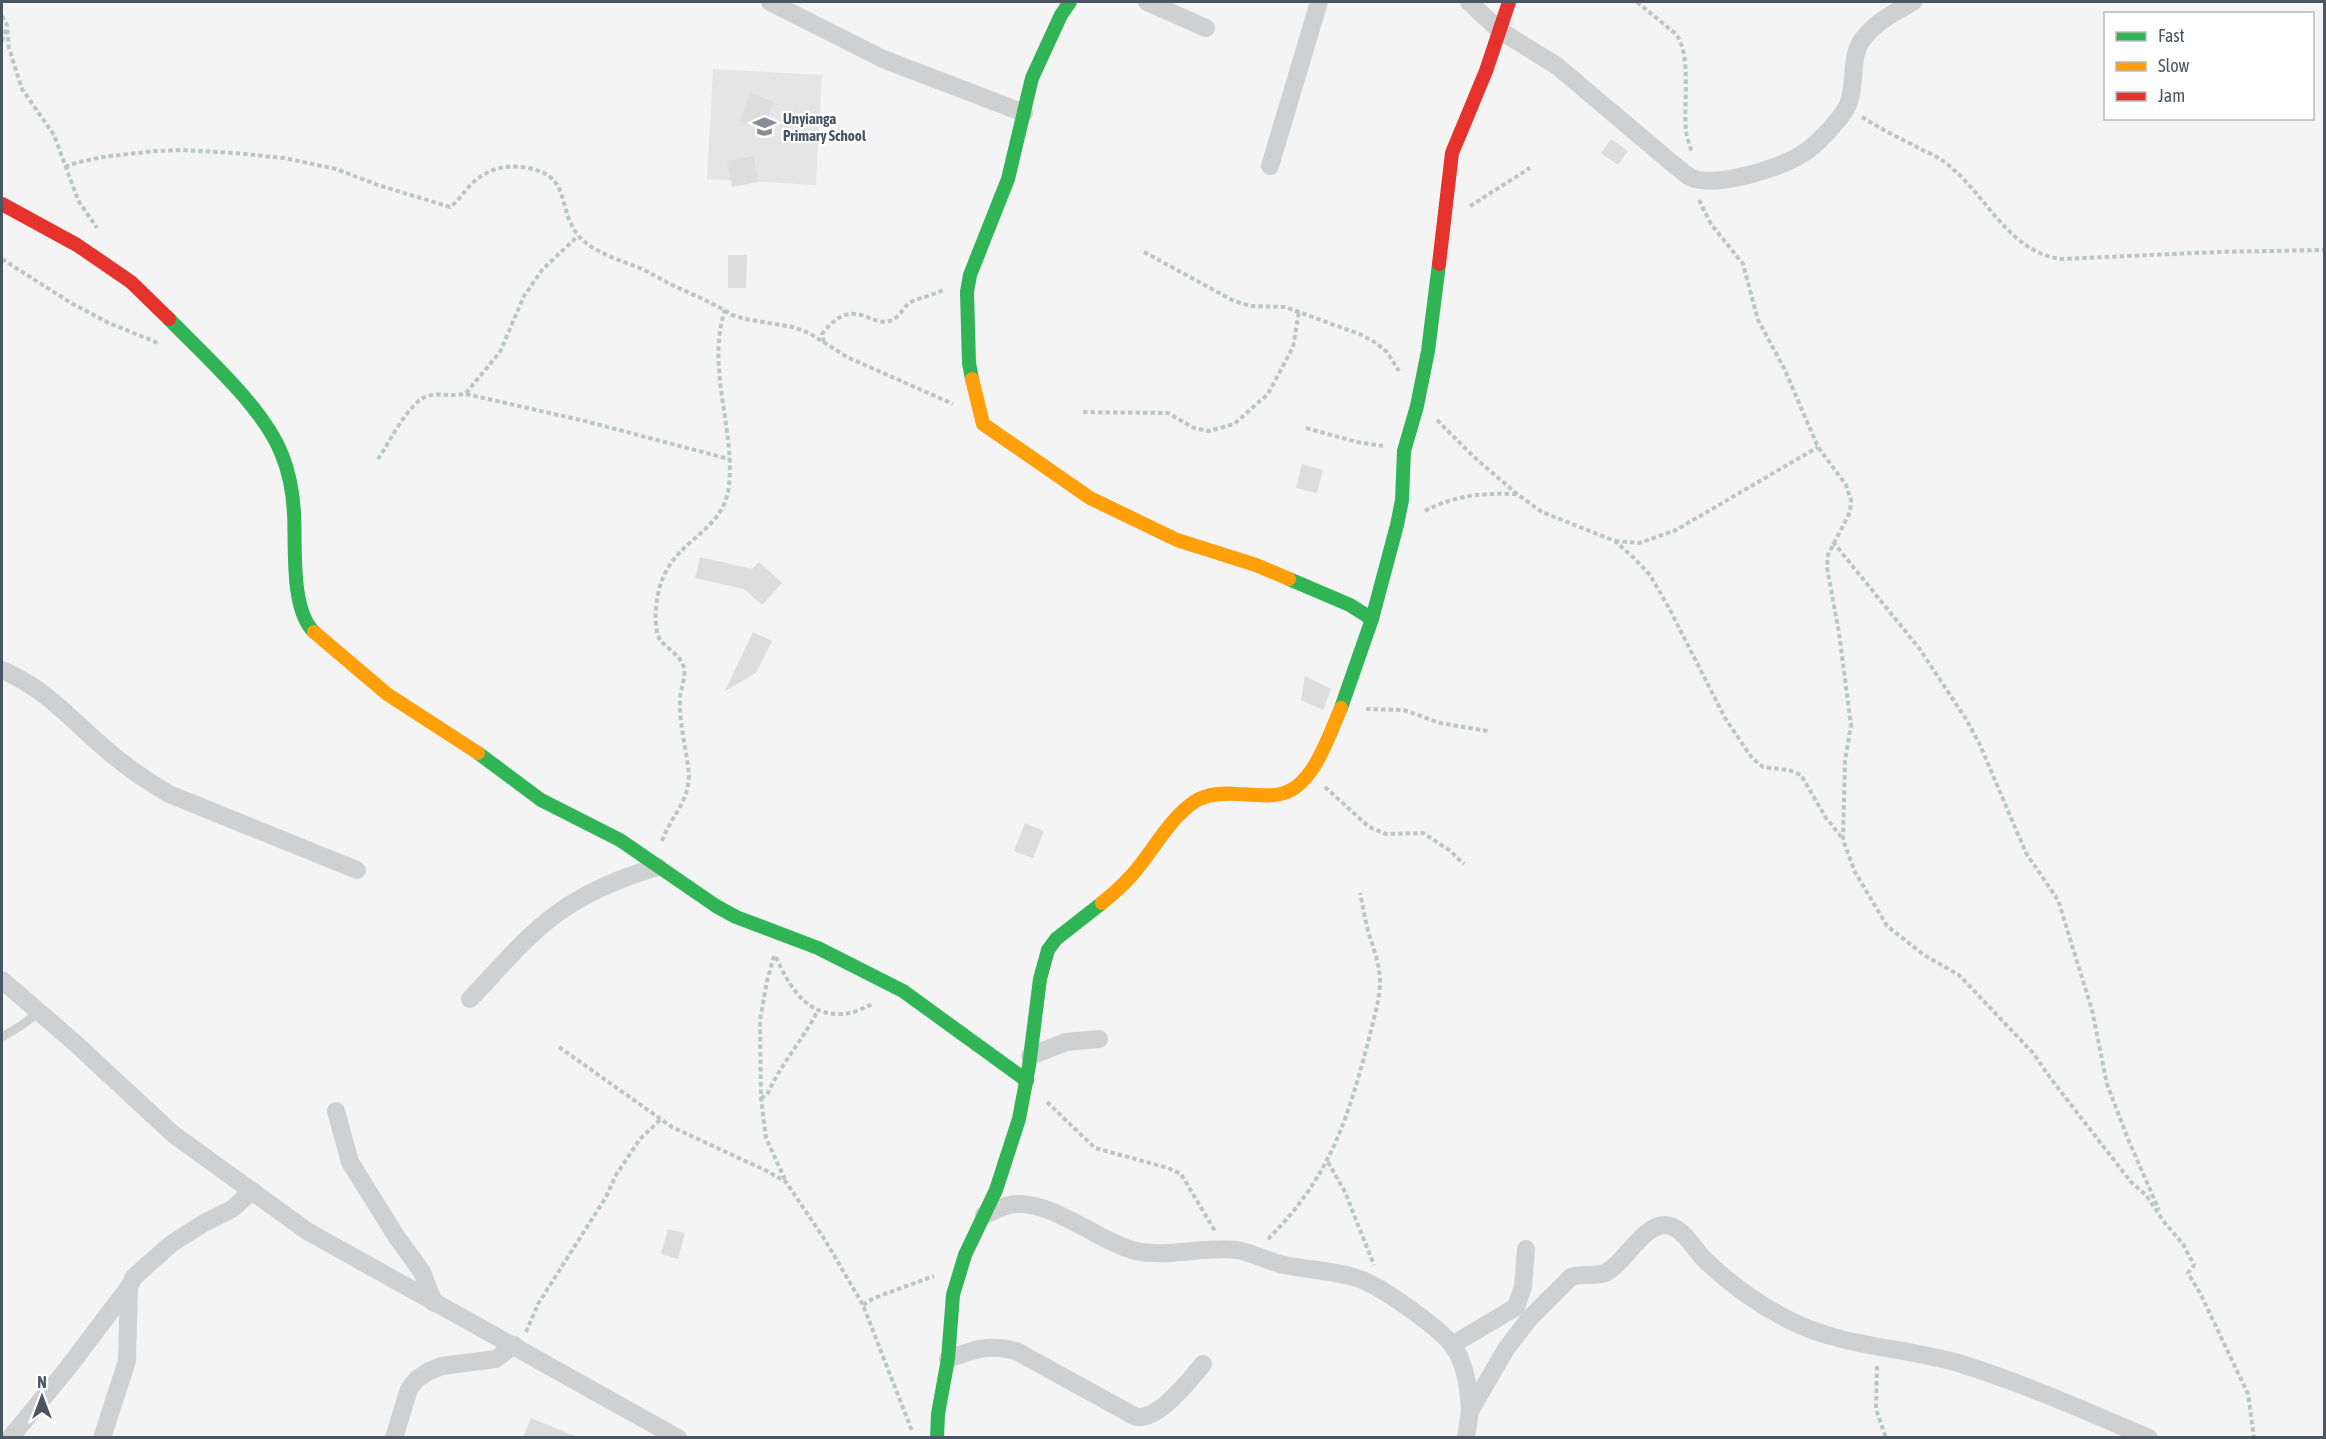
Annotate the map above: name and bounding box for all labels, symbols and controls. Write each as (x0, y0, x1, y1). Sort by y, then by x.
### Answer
legend (2104, 12, 2314, 120)
text: Fast (2158, 25, 2185, 46)
text: Slow (2158, 55, 2189, 76)
text: Jam (2158, 85, 2185, 106)
place label: Unyianga Primary School (783, 110, 867, 144)
school or university icon: Unyianga Primary School (752, 114, 778, 140)
north arrow (12, 1367, 72, 1427)
text: N (37, 1373, 47, 1391)

